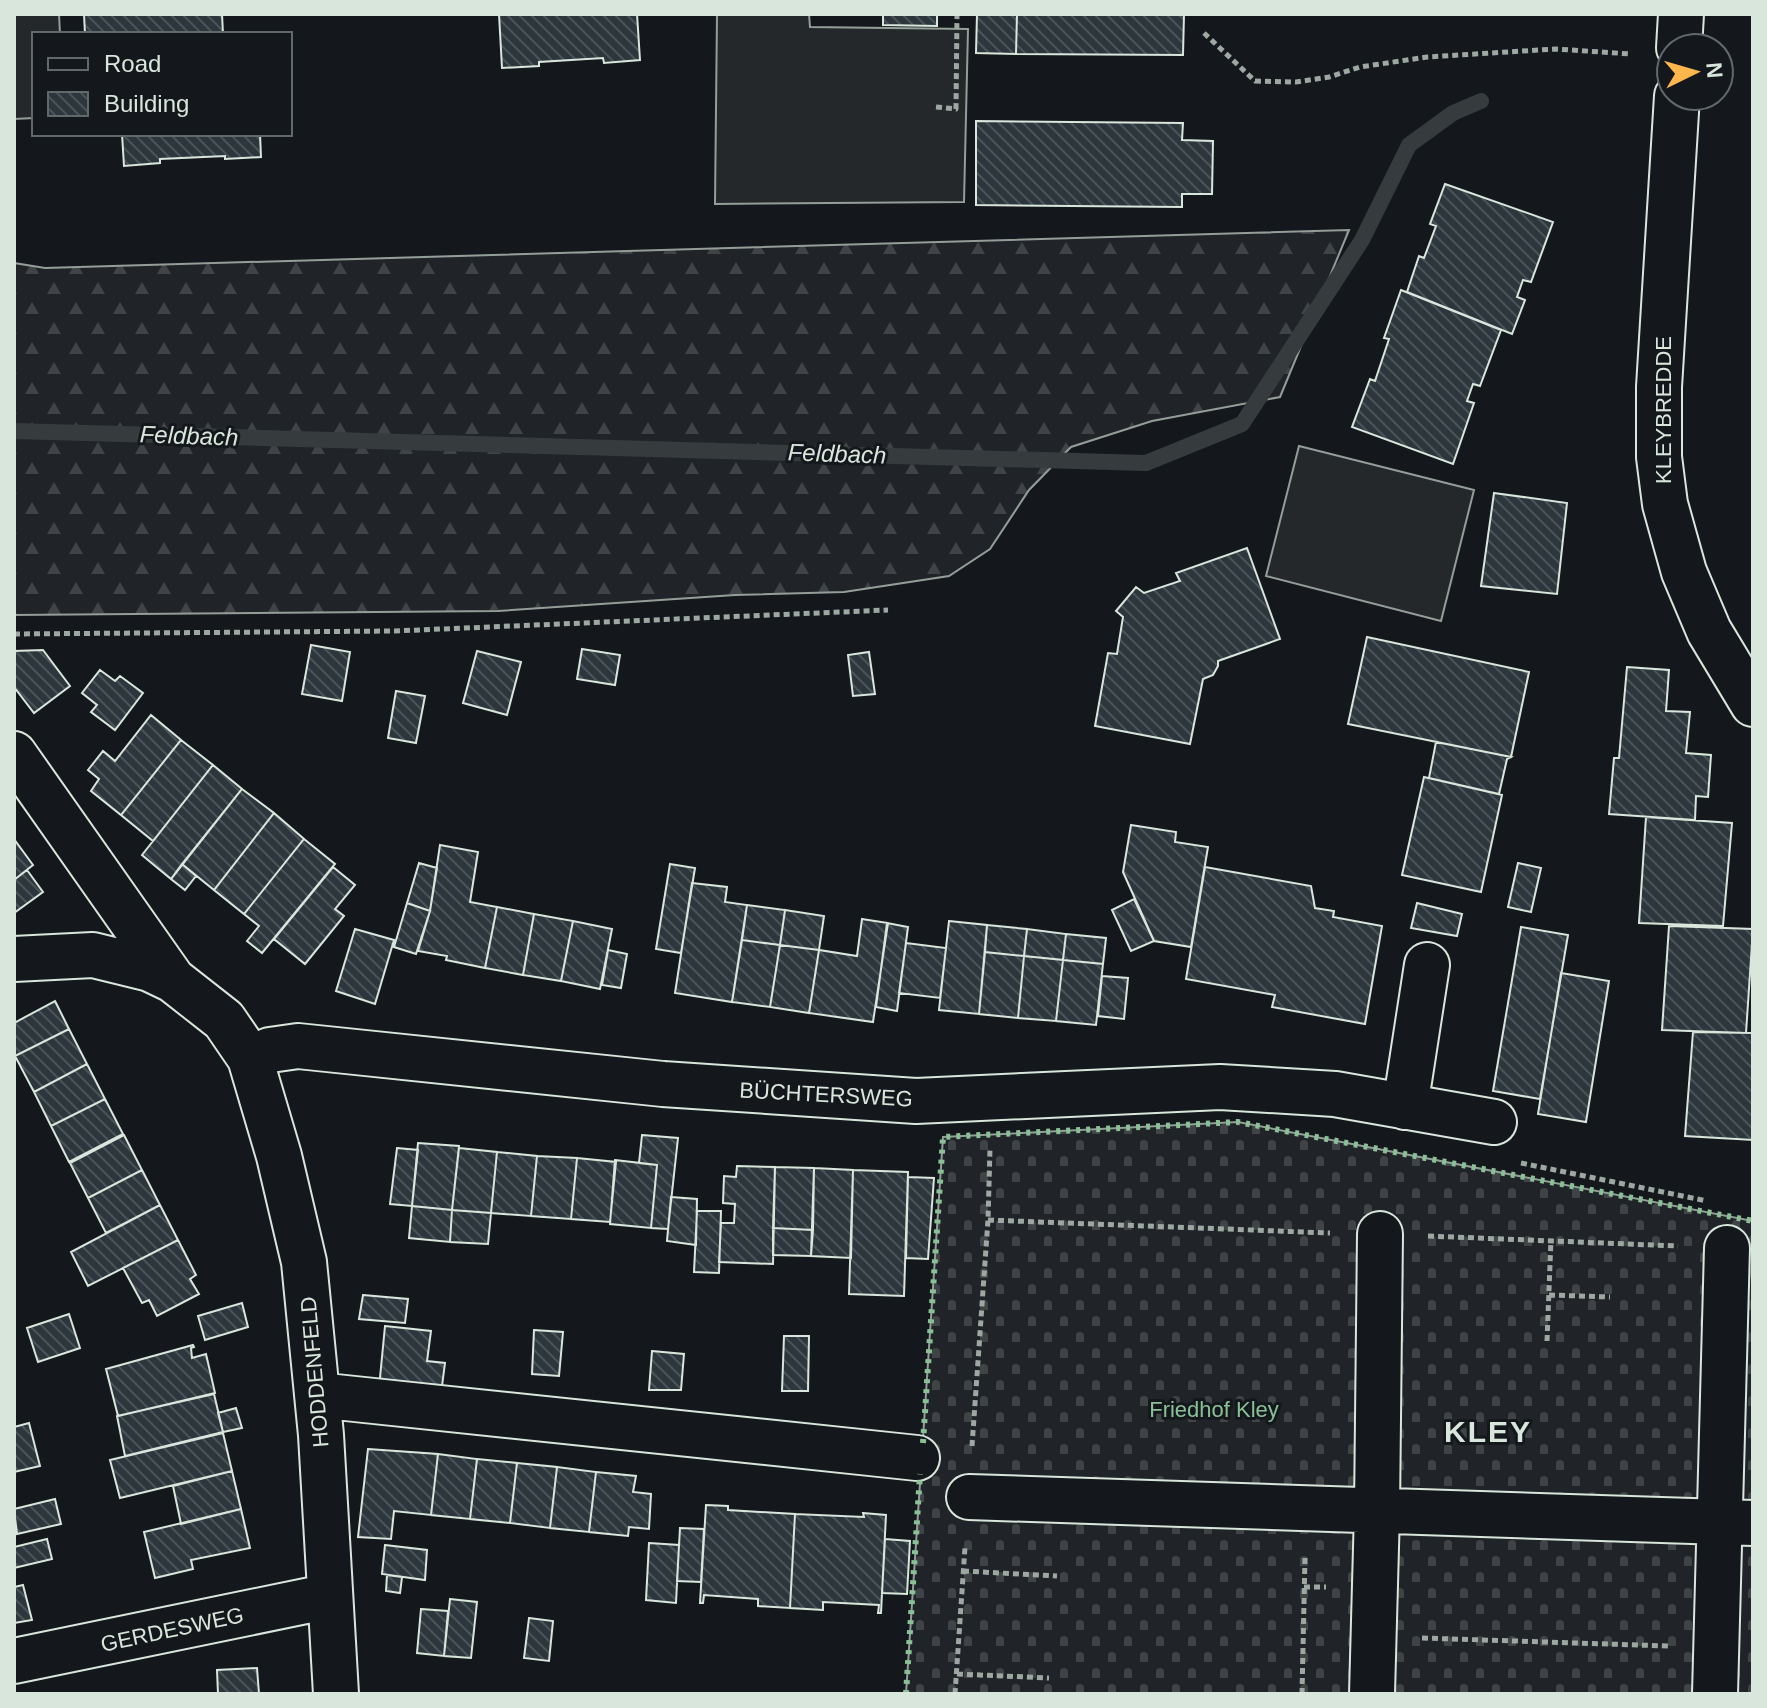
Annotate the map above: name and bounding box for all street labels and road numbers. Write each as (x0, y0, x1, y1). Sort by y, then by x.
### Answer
street label: KLEYBREDDE (1651, 336, 1676, 484)
street label: BÜCHTERSWEG (739, 1077, 913, 1112)
street label: HODDENFELD (295, 1295, 334, 1449)
street label: GERDESWEG (98, 1602, 246, 1657)

